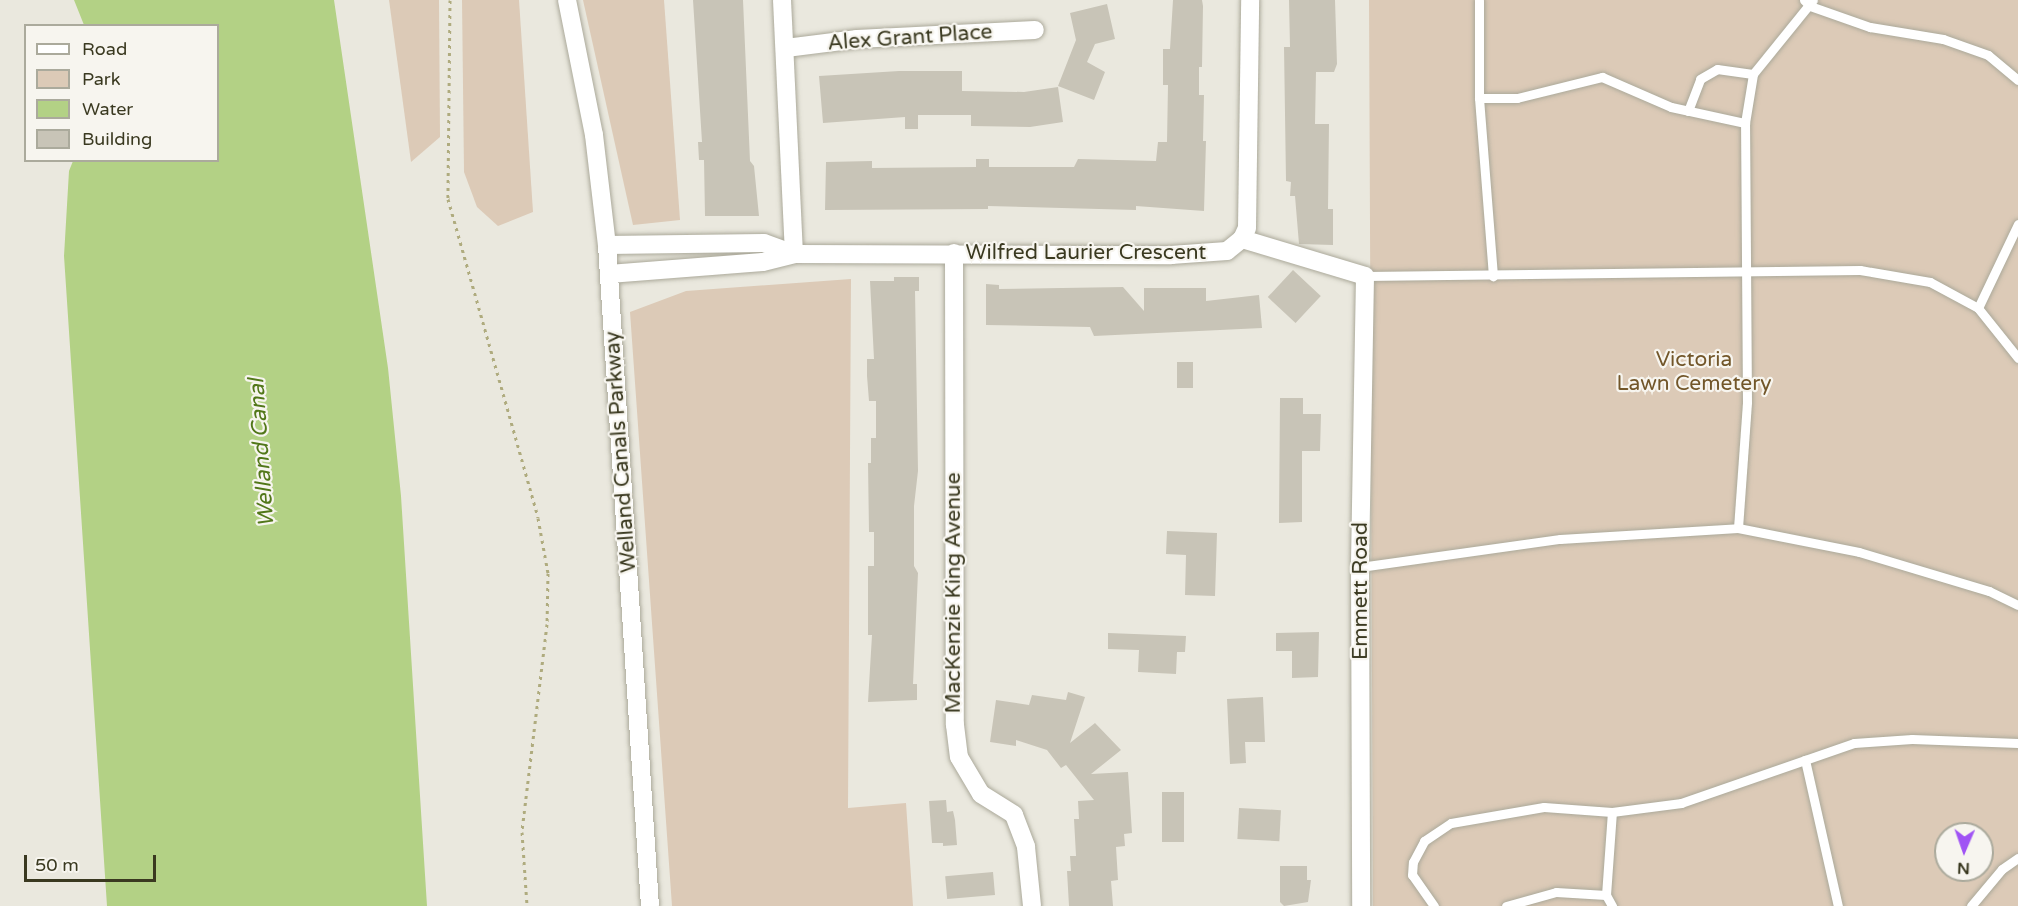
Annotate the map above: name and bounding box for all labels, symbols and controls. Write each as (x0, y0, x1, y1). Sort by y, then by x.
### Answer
street label: Alex Grant Place (827, 20, 993, 56)
legend (24, 24, 219, 162)
text: Road (82, 38, 127, 60)
text: Park (82, 68, 120, 90)
text: Water (82, 98, 133, 120)
text: Building (82, 128, 152, 150)
street label: Wilfred Laurier Crescent (966, 240, 1206, 266)
street label: Welland Canals Parkway (600, 330, 642, 574)
park label: Victoria Lawn Cemetery (1617, 347, 1771, 397)
water label: Welland Canal (244, 378, 280, 528)
street label: MacKenzie King Avenue (941, 472, 967, 714)
street label: Emmett Road (1348, 522, 1374, 660)
north arrow (1934, 822, 1994, 882)
scale bar (27, 843, 159, 881)
text: 50 m (35, 854, 79, 876)
text: N (1957, 858, 1970, 878)

